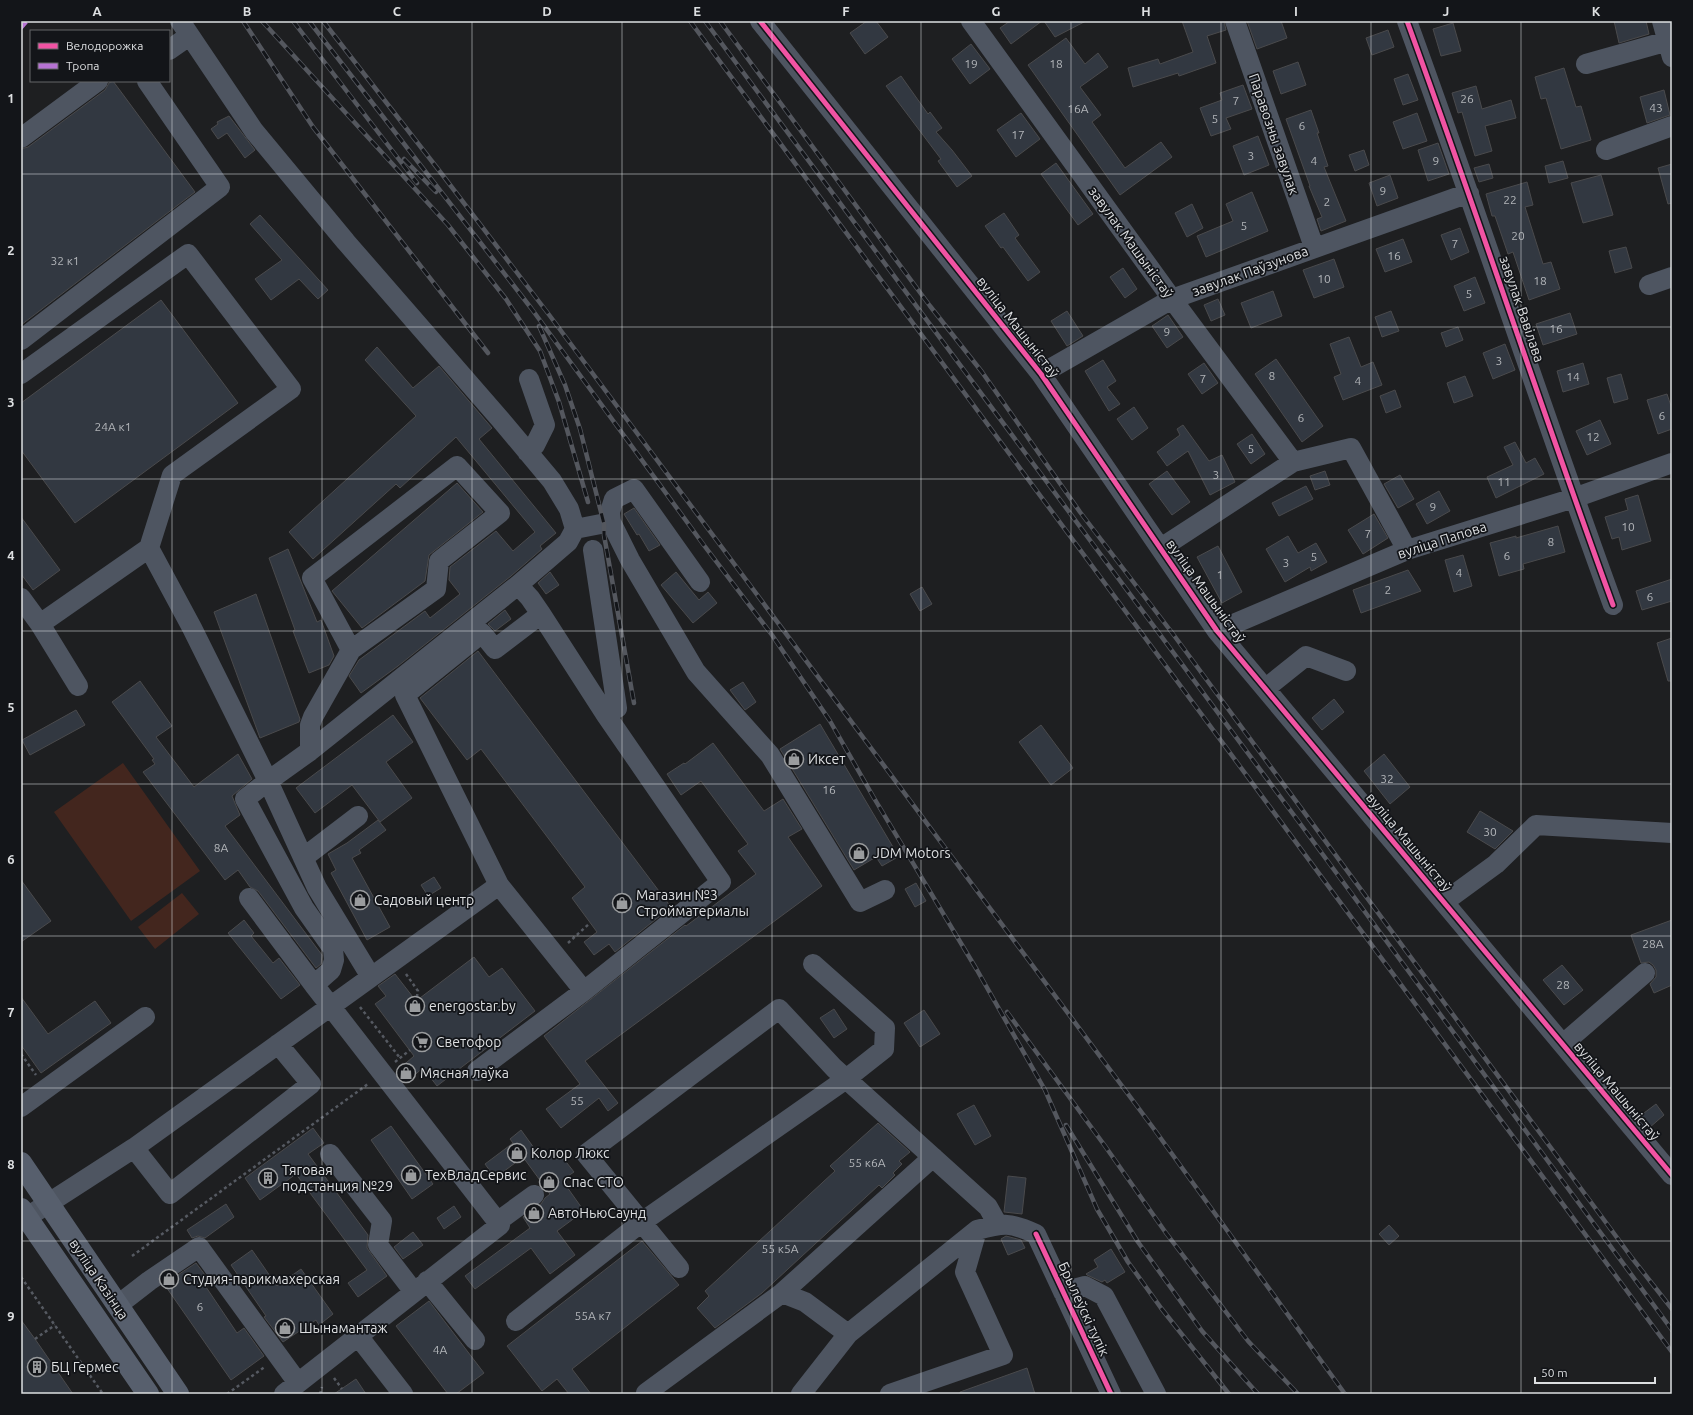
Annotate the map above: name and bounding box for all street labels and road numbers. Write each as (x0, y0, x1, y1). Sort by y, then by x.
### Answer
street label: Паравозны завулак (1246, 71, 1302, 197)
street label: завулак Машыністаў (1085, 183, 1177, 301)
street label: завулак Паўзунова (1190, 243, 1310, 299)
street label: завулак Вавілава (1496, 254, 1548, 364)
street label: вуліца Машыністаў (974, 273, 1063, 381)
street label: вуліца Папова (1396, 518, 1488, 562)
street label: вуліца Машыністаў (1163, 536, 1249, 646)
street label: вуліца Машыністаў (1363, 789, 1455, 895)
street label: вуліца Машыністаў (1571, 1038, 1663, 1144)
street label: вуліца Казінца (66, 1236, 132, 1322)
street label: Брылеўскі тупік (1055, 1259, 1113, 1359)

